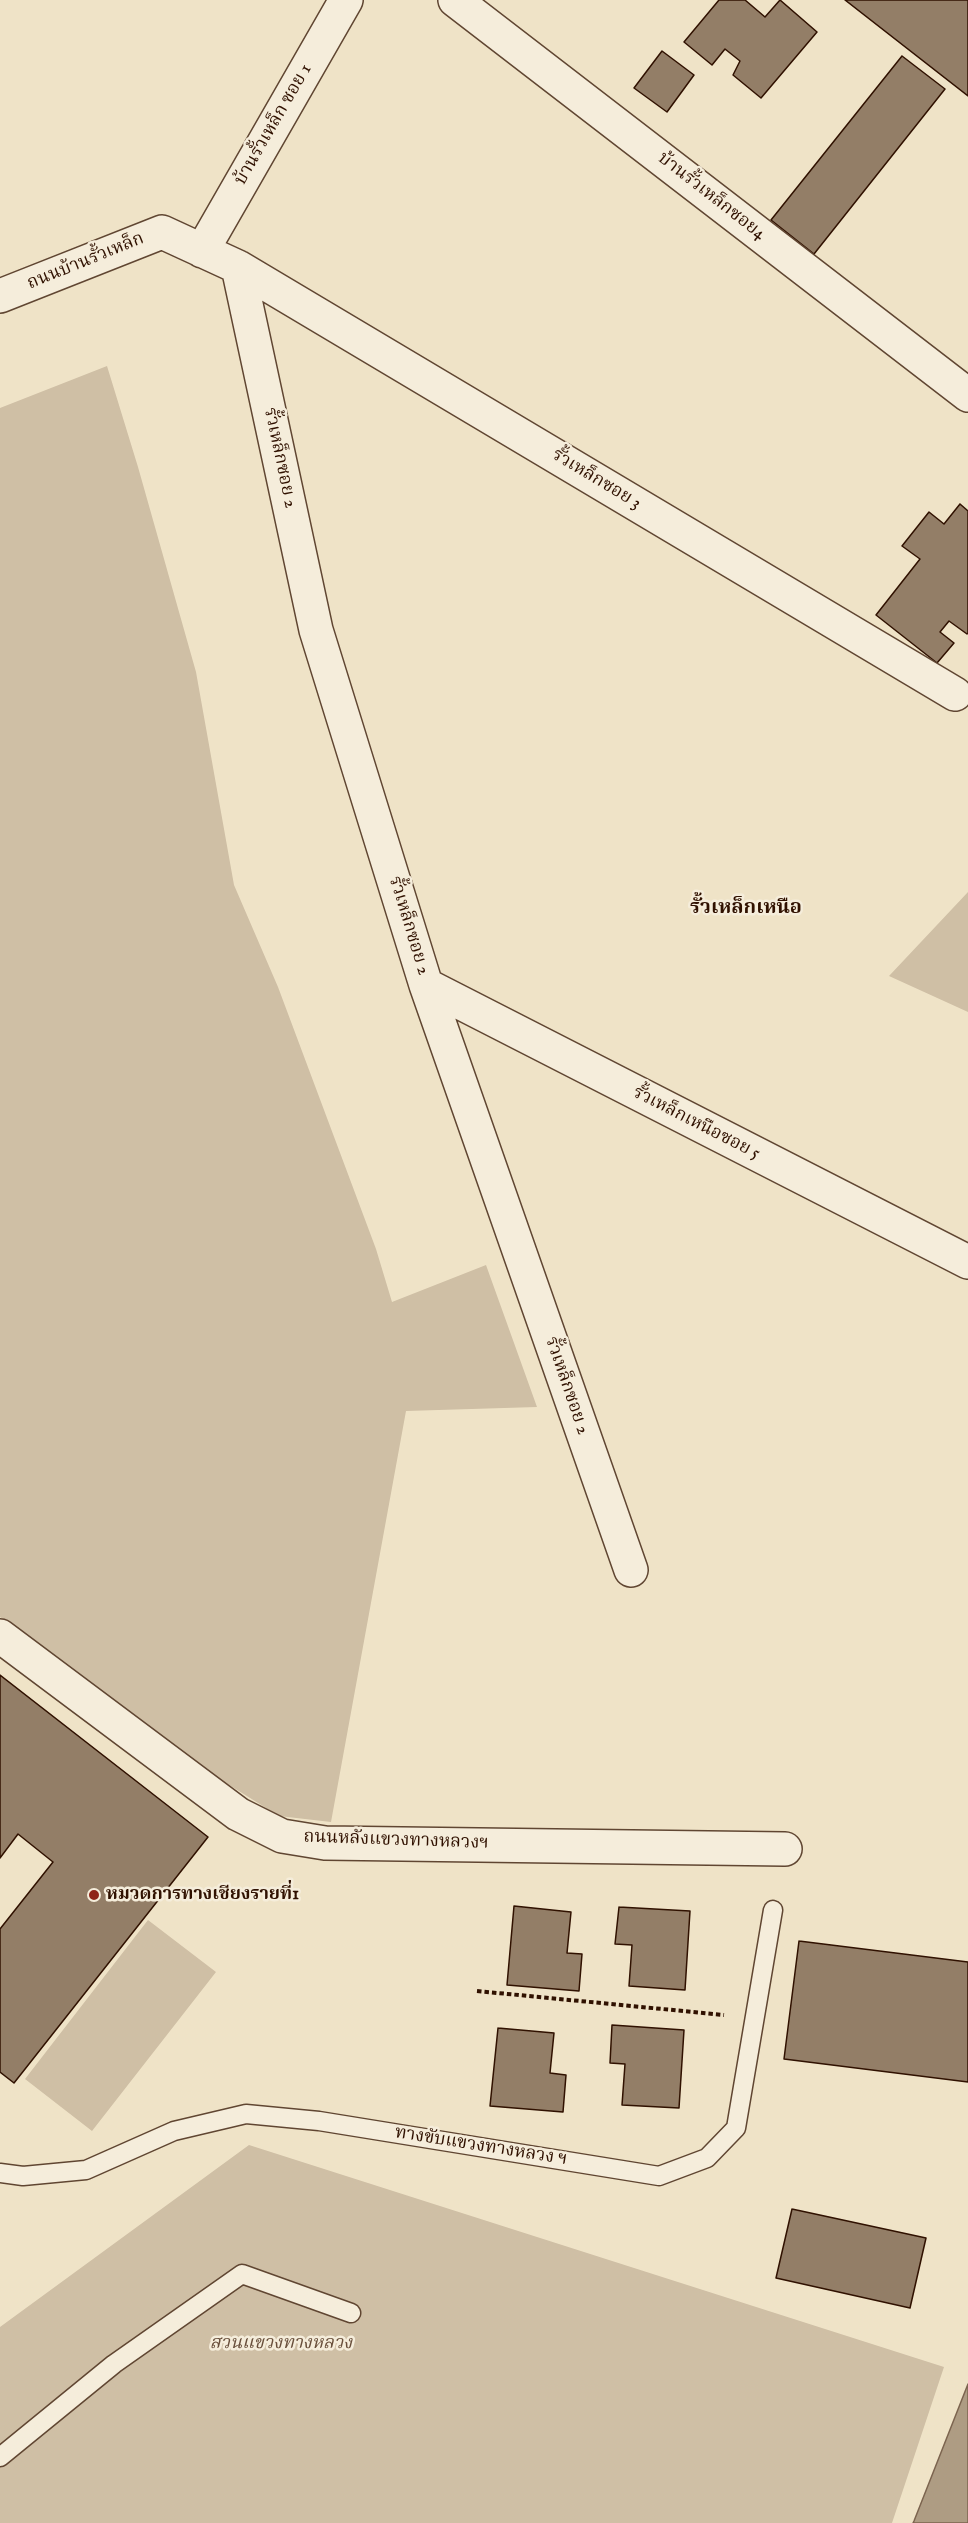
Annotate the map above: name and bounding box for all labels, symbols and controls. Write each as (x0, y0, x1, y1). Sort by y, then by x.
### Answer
street label: บ้านรั้วเหล็ก ซอย 1 (231, 61, 317, 189)
street label: บ้านรั้วเหล็กซอย4 (653, 148, 769, 246)
street label: ถนนบ้านรั้วเหล็ก (24, 229, 148, 295)
street label: รั้วเหล็กซอย 2 (258, 406, 300, 510)
street label: รั้วเหล็กซอย 3 (547, 445, 645, 515)
street label: รั้วเหล็กซอย 2 (383, 874, 433, 978)
district label: รั้วเหล็กเหนือ (690, 897, 802, 921)
street label: รั้วเหล็กเหนือซอย 5 (629, 1083, 763, 1165)
street label: รั้วเหล็กซอย 2 (539, 1334, 593, 1438)
street label: ถนนหลังแขวงทางหลวงฯ (303, 1827, 489, 1855)
place label: หมวดการทางเชียงรายที่1 (106, 1884, 299, 1906)
marker: หมวดการทางเชียงรายที่1 (87, 1888, 101, 1902)
street label: ทางขับแขวงทางหลวง ฯ (393, 2123, 569, 2171)
park label: สวนแขวงทางหลวง (210, 2333, 352, 2355)

